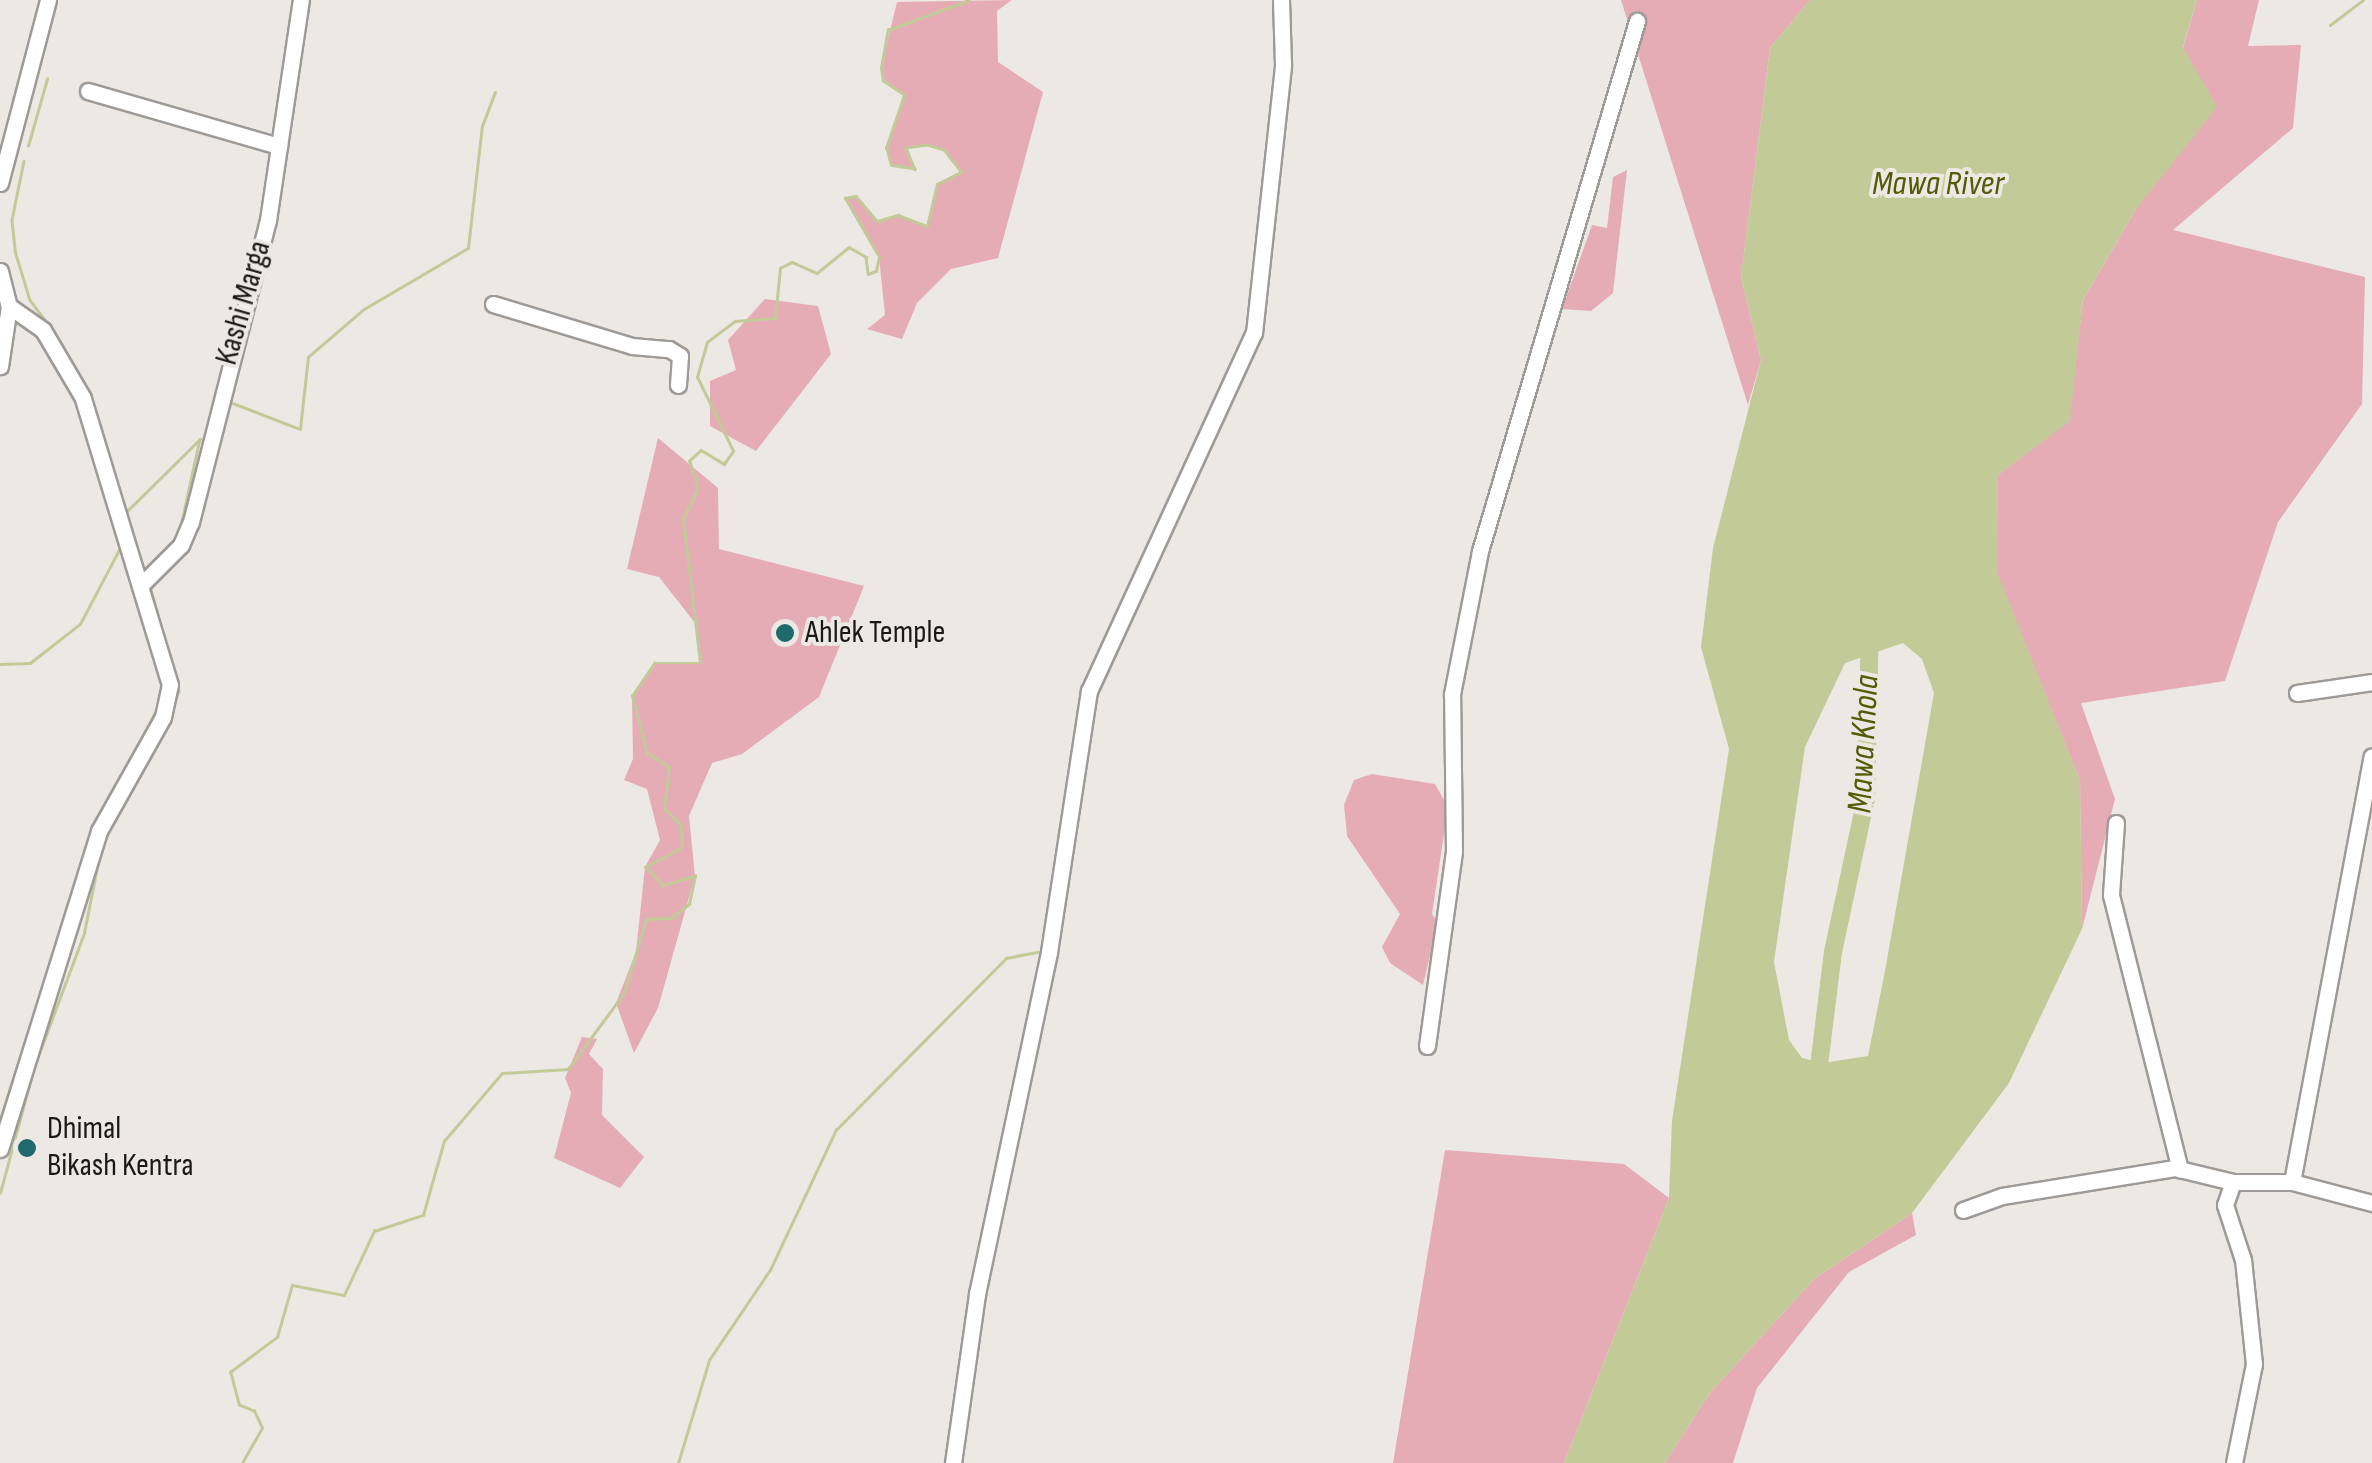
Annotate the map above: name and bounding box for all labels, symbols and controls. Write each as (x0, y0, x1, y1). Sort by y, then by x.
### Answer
water label: Mawa River (1872, 163, 2004, 205)
street label: Kashi Marga (208, 237, 280, 369)
place label: Ahlek Temple (805, 614, 945, 652)
marker: Ahlek Temple (774, 622, 796, 644)
water label: Mawa Khola (1839, 674, 1889, 814)
place label: Dhimal Bikash Kentra (47, 1111, 193, 1186)
marker: Dhimal Bikash Kentra (16, 1137, 38, 1159)

